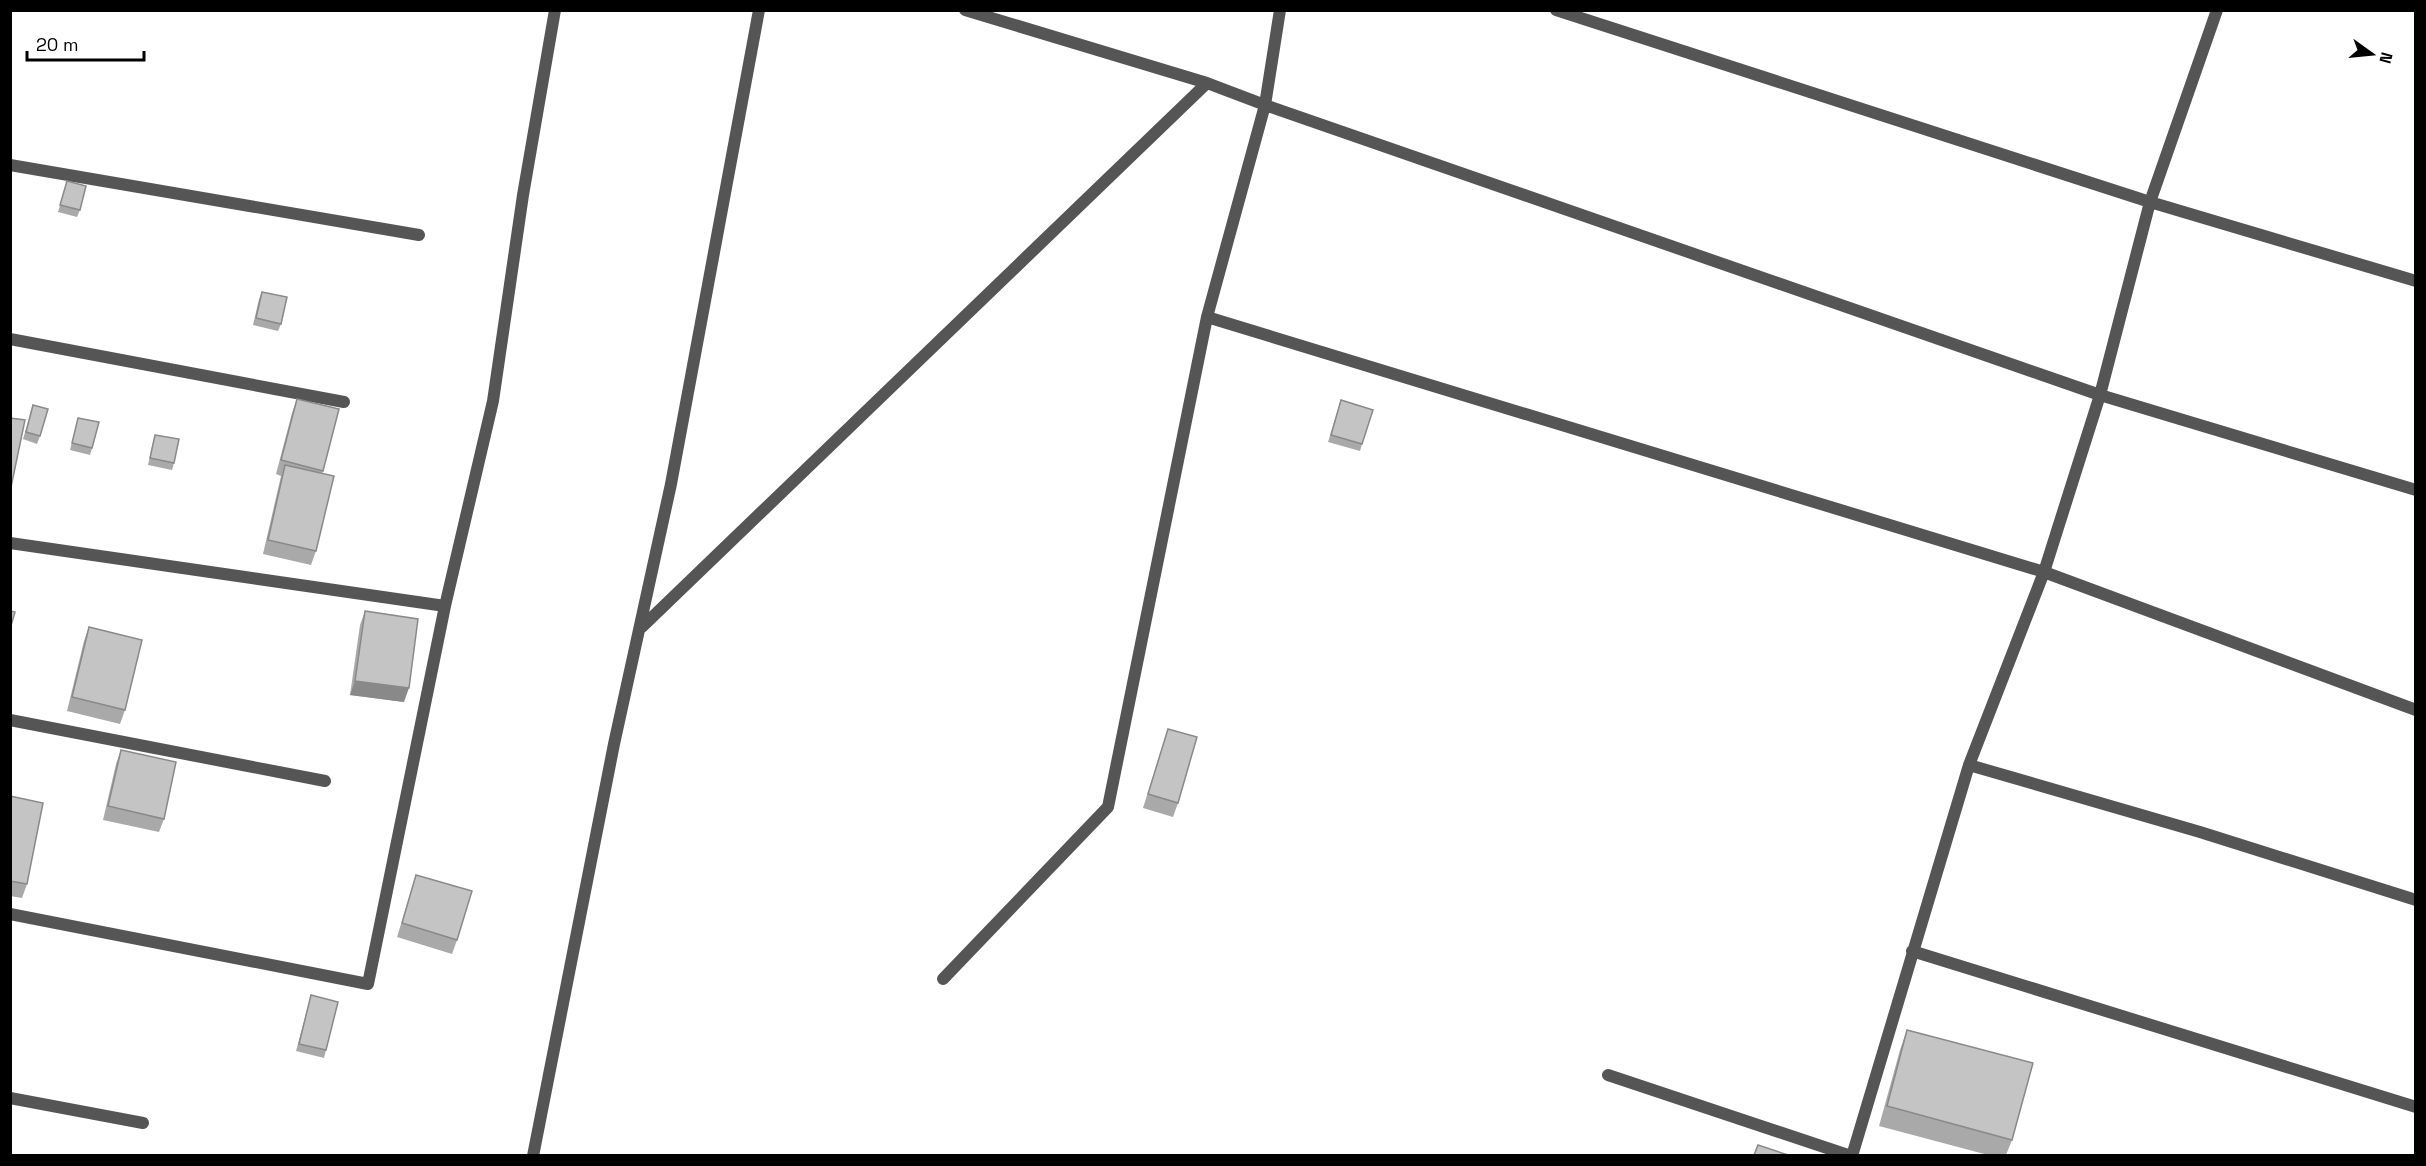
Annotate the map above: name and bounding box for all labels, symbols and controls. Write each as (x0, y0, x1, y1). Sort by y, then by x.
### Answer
scale bar (27, 24, 144, 62)
north arrow (2342, 24, 2402, 84)
text: 20 m (36, 33, 79, 56)
text: N (2374, 50, 2398, 66)

